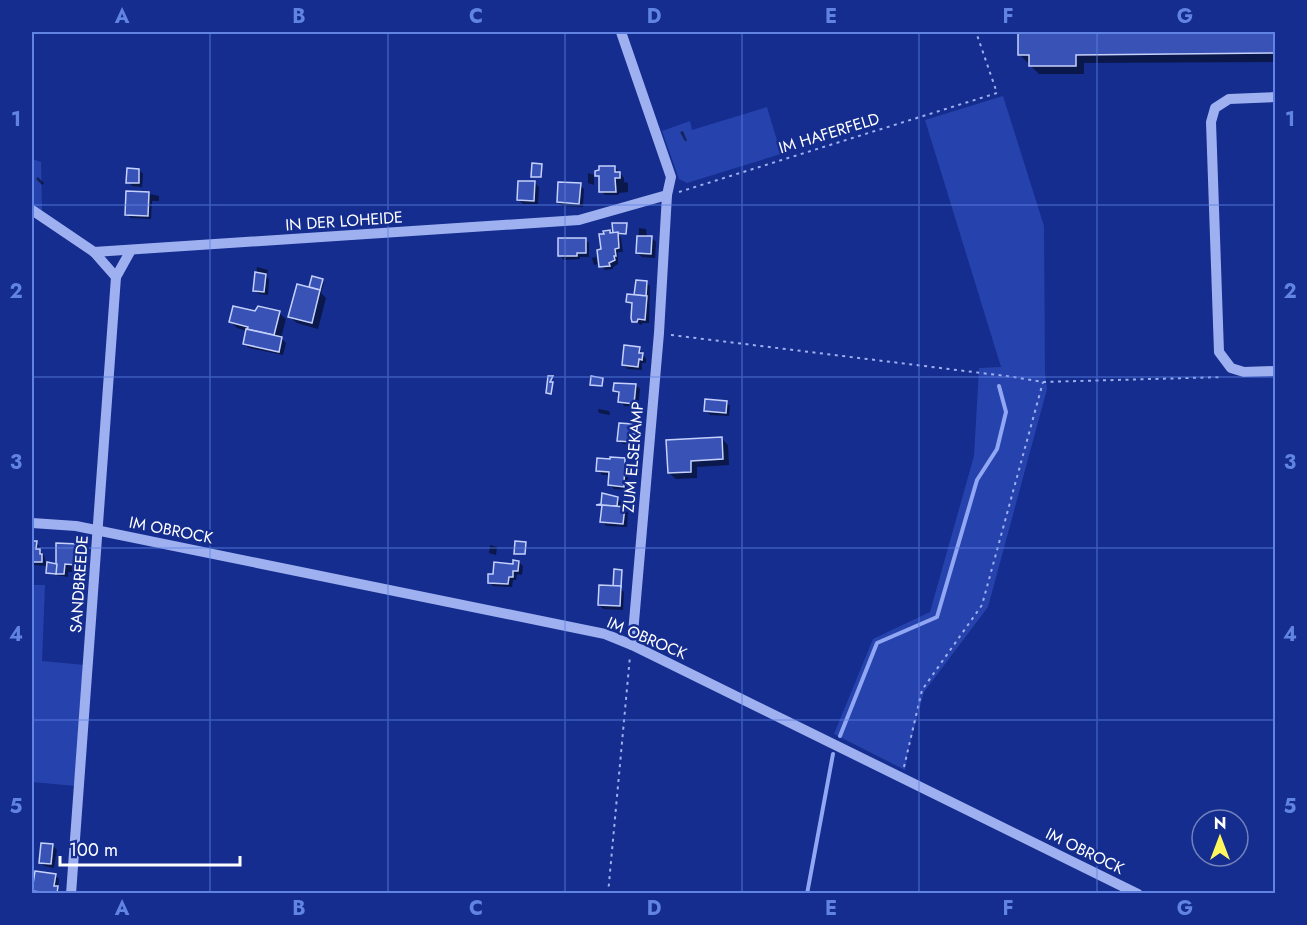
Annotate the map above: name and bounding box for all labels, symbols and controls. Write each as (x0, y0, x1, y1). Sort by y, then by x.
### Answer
text: A (114, 2, 130, 31)
text: B (292, 2, 306, 31)
text: C (469, 2, 483, 31)
text: D (647, 2, 661, 31)
text: E (825, 2, 837, 31)
text: F (1002, 2, 1014, 31)
text: G (1177, 2, 1193, 31)
text: 1 (11, 105, 21, 134)
text: 1 (1285, 105, 1295, 134)
street label: IM HAFERFELD (776, 107, 882, 159)
street label: IN DER LOHEIDE (284, 205, 404, 237)
text: 2 (9, 277, 23, 306)
text: 2 (1283, 277, 1297, 306)
street label: ZUM ELSEKAMP (617, 400, 649, 513)
text: 3 (10, 448, 22, 477)
text: 3 (1284, 448, 1296, 477)
street label: IM OBROCK (127, 511, 215, 549)
street label: SANDBREEDE (64, 534, 94, 634)
street label: IM OBROCK (603, 611, 691, 665)
text: 4 (9, 620, 23, 649)
text: 4 (1283, 620, 1297, 649)
text: 5 (10, 792, 23, 821)
text: 5 (1284, 792, 1297, 821)
north arrow (1190, 808, 1250, 868)
text: N (1214, 812, 1226, 835)
street label: IM OBROCK (1042, 822, 1128, 880)
scale bar (60, 829, 240, 867)
text: 100 m (69, 837, 118, 863)
text: A (114, 894, 130, 923)
text: B (292, 894, 306, 923)
text: C (469, 894, 483, 923)
text: D (647, 894, 661, 923)
text: E (825, 894, 837, 923)
text: F (1002, 894, 1014, 923)
text: G (1177, 894, 1193, 923)

